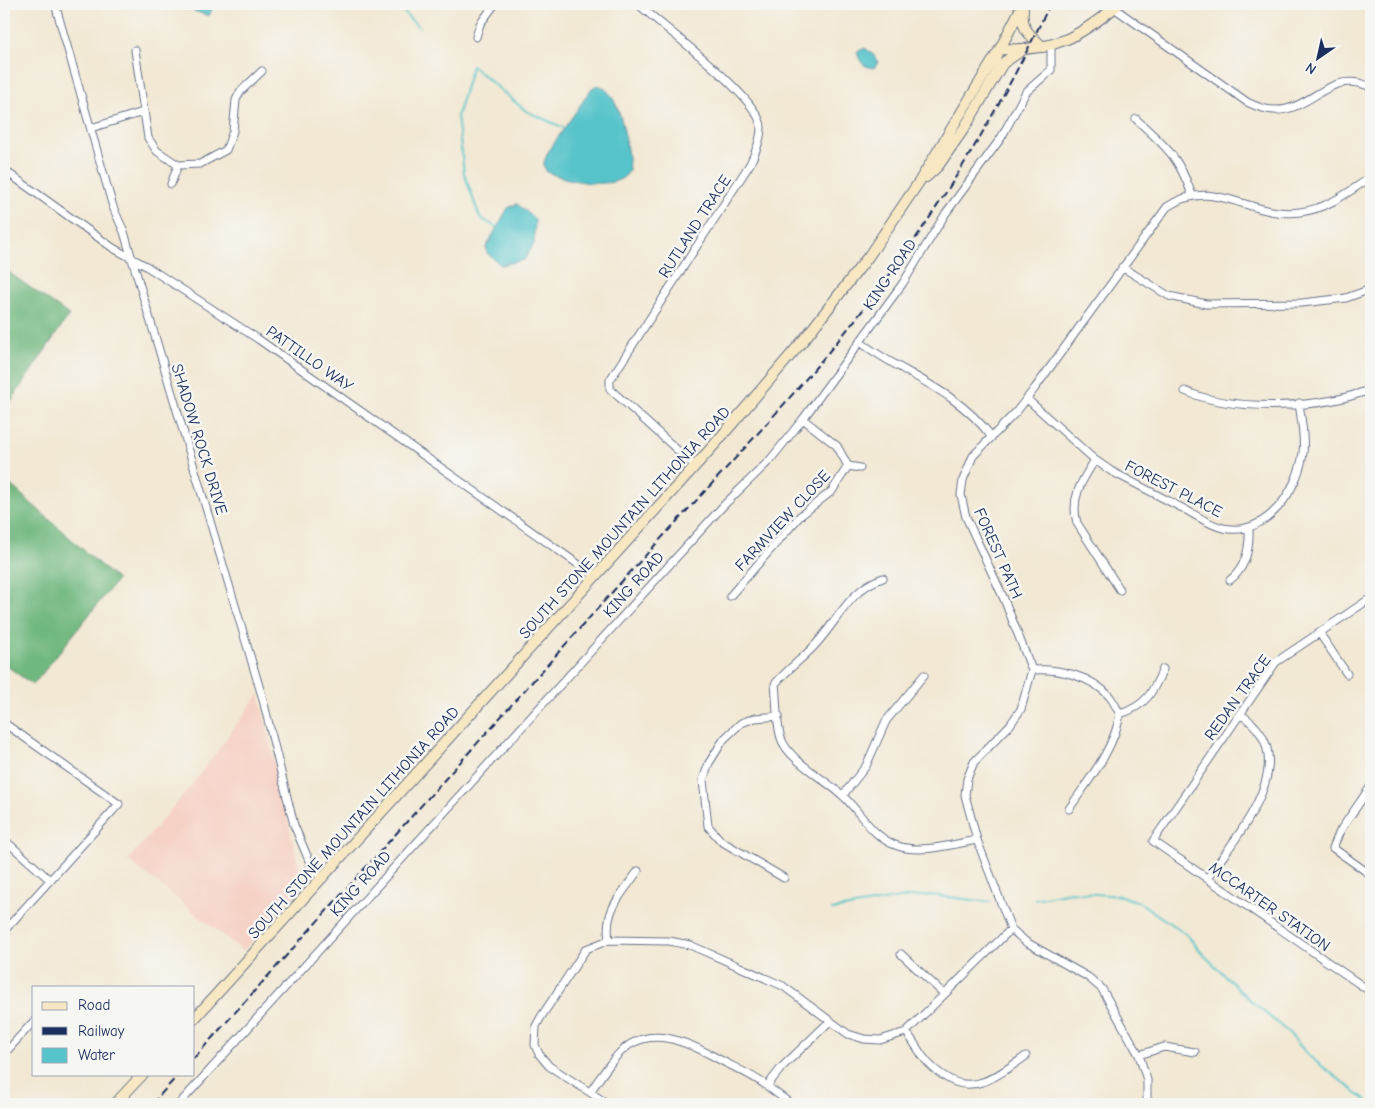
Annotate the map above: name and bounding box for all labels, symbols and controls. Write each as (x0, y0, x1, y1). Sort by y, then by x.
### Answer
north arrow (1292, 32, 1342, 82)
text: N (1302, 59, 1320, 78)
street label: RUTLAND TRACE (655, 172, 735, 281)
street label: KING ROAD (860, 236, 920, 313)
street label: PATTILLO WAY (263, 322, 357, 396)
street label: SHADOW ROCK DRIVE (167, 362, 231, 517)
street label: SOUTH STONE MOUNTAIN LITHONIA ROAD (516, 403, 734, 642)
street label: FOREST PLACE (1122, 457, 1225, 521)
street label: FARMVIEW CLOSE (731, 466, 834, 575)
street label: FOREST PATH (970, 505, 1026, 601)
street label: KING ROAD (600, 548, 668, 621)
street label: REDAN TRACE (1201, 651, 1275, 744)
street label: SOUTH STONE MOUNTAIN LITHONIA ROAD (245, 703, 463, 942)
street label: KING ROAD (327, 847, 395, 920)
street label: MCCARTER STATION (1205, 858, 1333, 955)
legend (32, 986, 195, 1076)
text: Road (78, 996, 110, 1014)
text: Railway (78, 1022, 125, 1040)
text: Water (78, 1046, 115, 1064)

